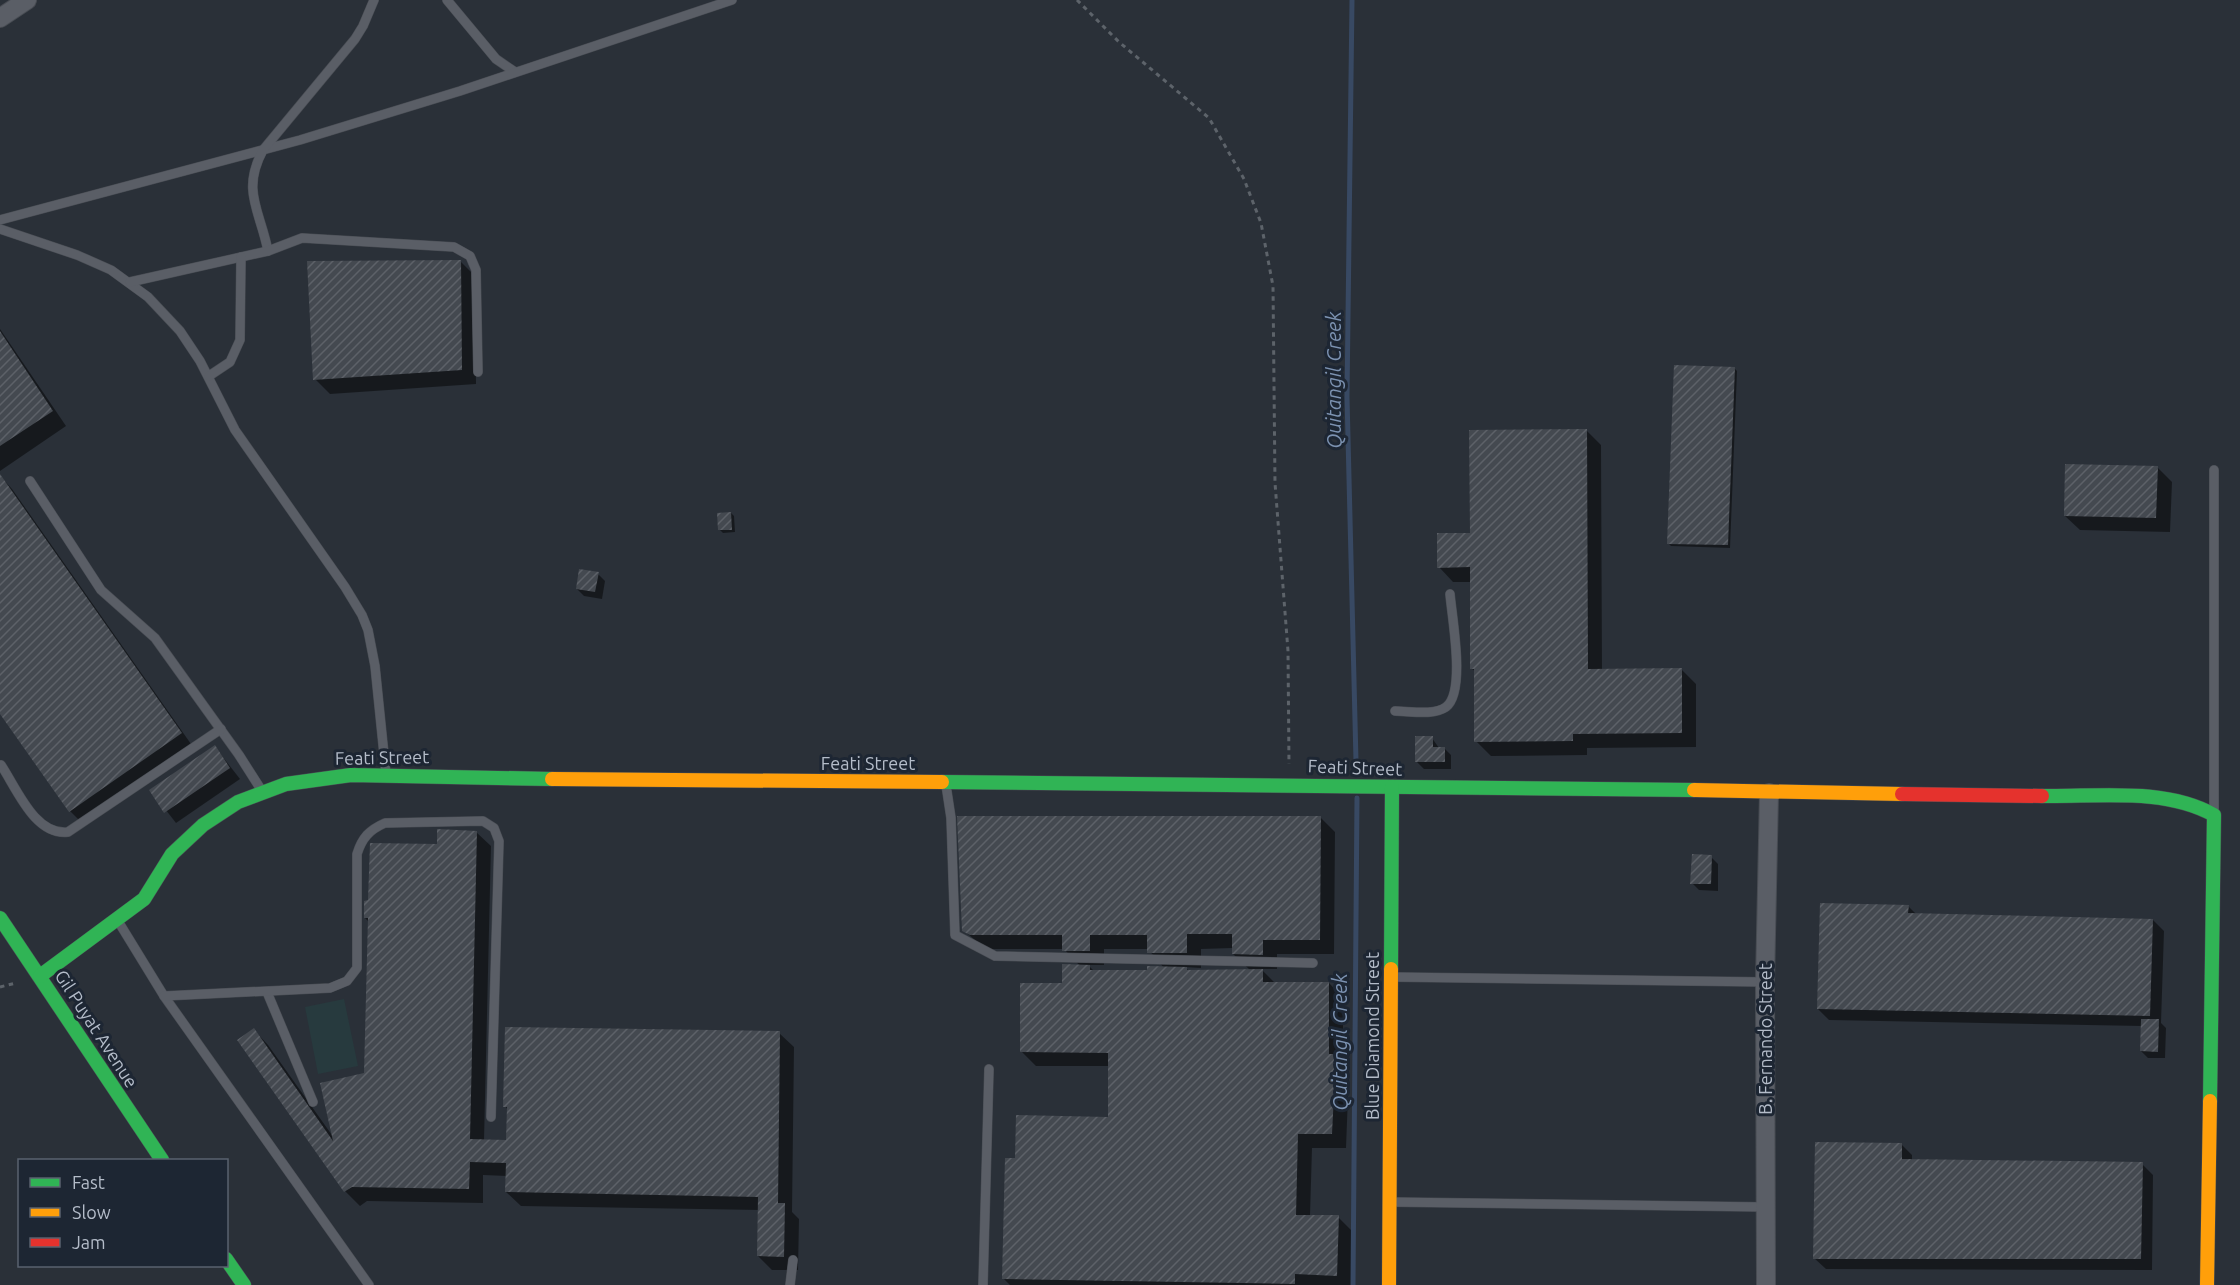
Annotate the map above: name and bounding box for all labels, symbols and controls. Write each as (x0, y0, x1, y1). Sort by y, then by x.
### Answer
water label: Quitangil Creek (1322, 311, 1346, 449)
street label: Feati Street (335, 746, 429, 768)
street label: Feati Street (821, 753, 915, 773)
street label: Feati Street (1307, 755, 1403, 779)
street label: Blue Diamond Street (1362, 952, 1382, 1120)
street label: B. Fernando Street (1755, 963, 1775, 1115)
street label: Gil Puyat Avenue (51, 966, 142, 1091)
water label: Quitangil Creek (1328, 973, 1352, 1111)
legend (18, 1159, 228, 1267)
text: Fast (72, 1172, 105, 1192)
text: Slow (72, 1202, 111, 1222)
text: Jam (72, 1232, 106, 1252)

